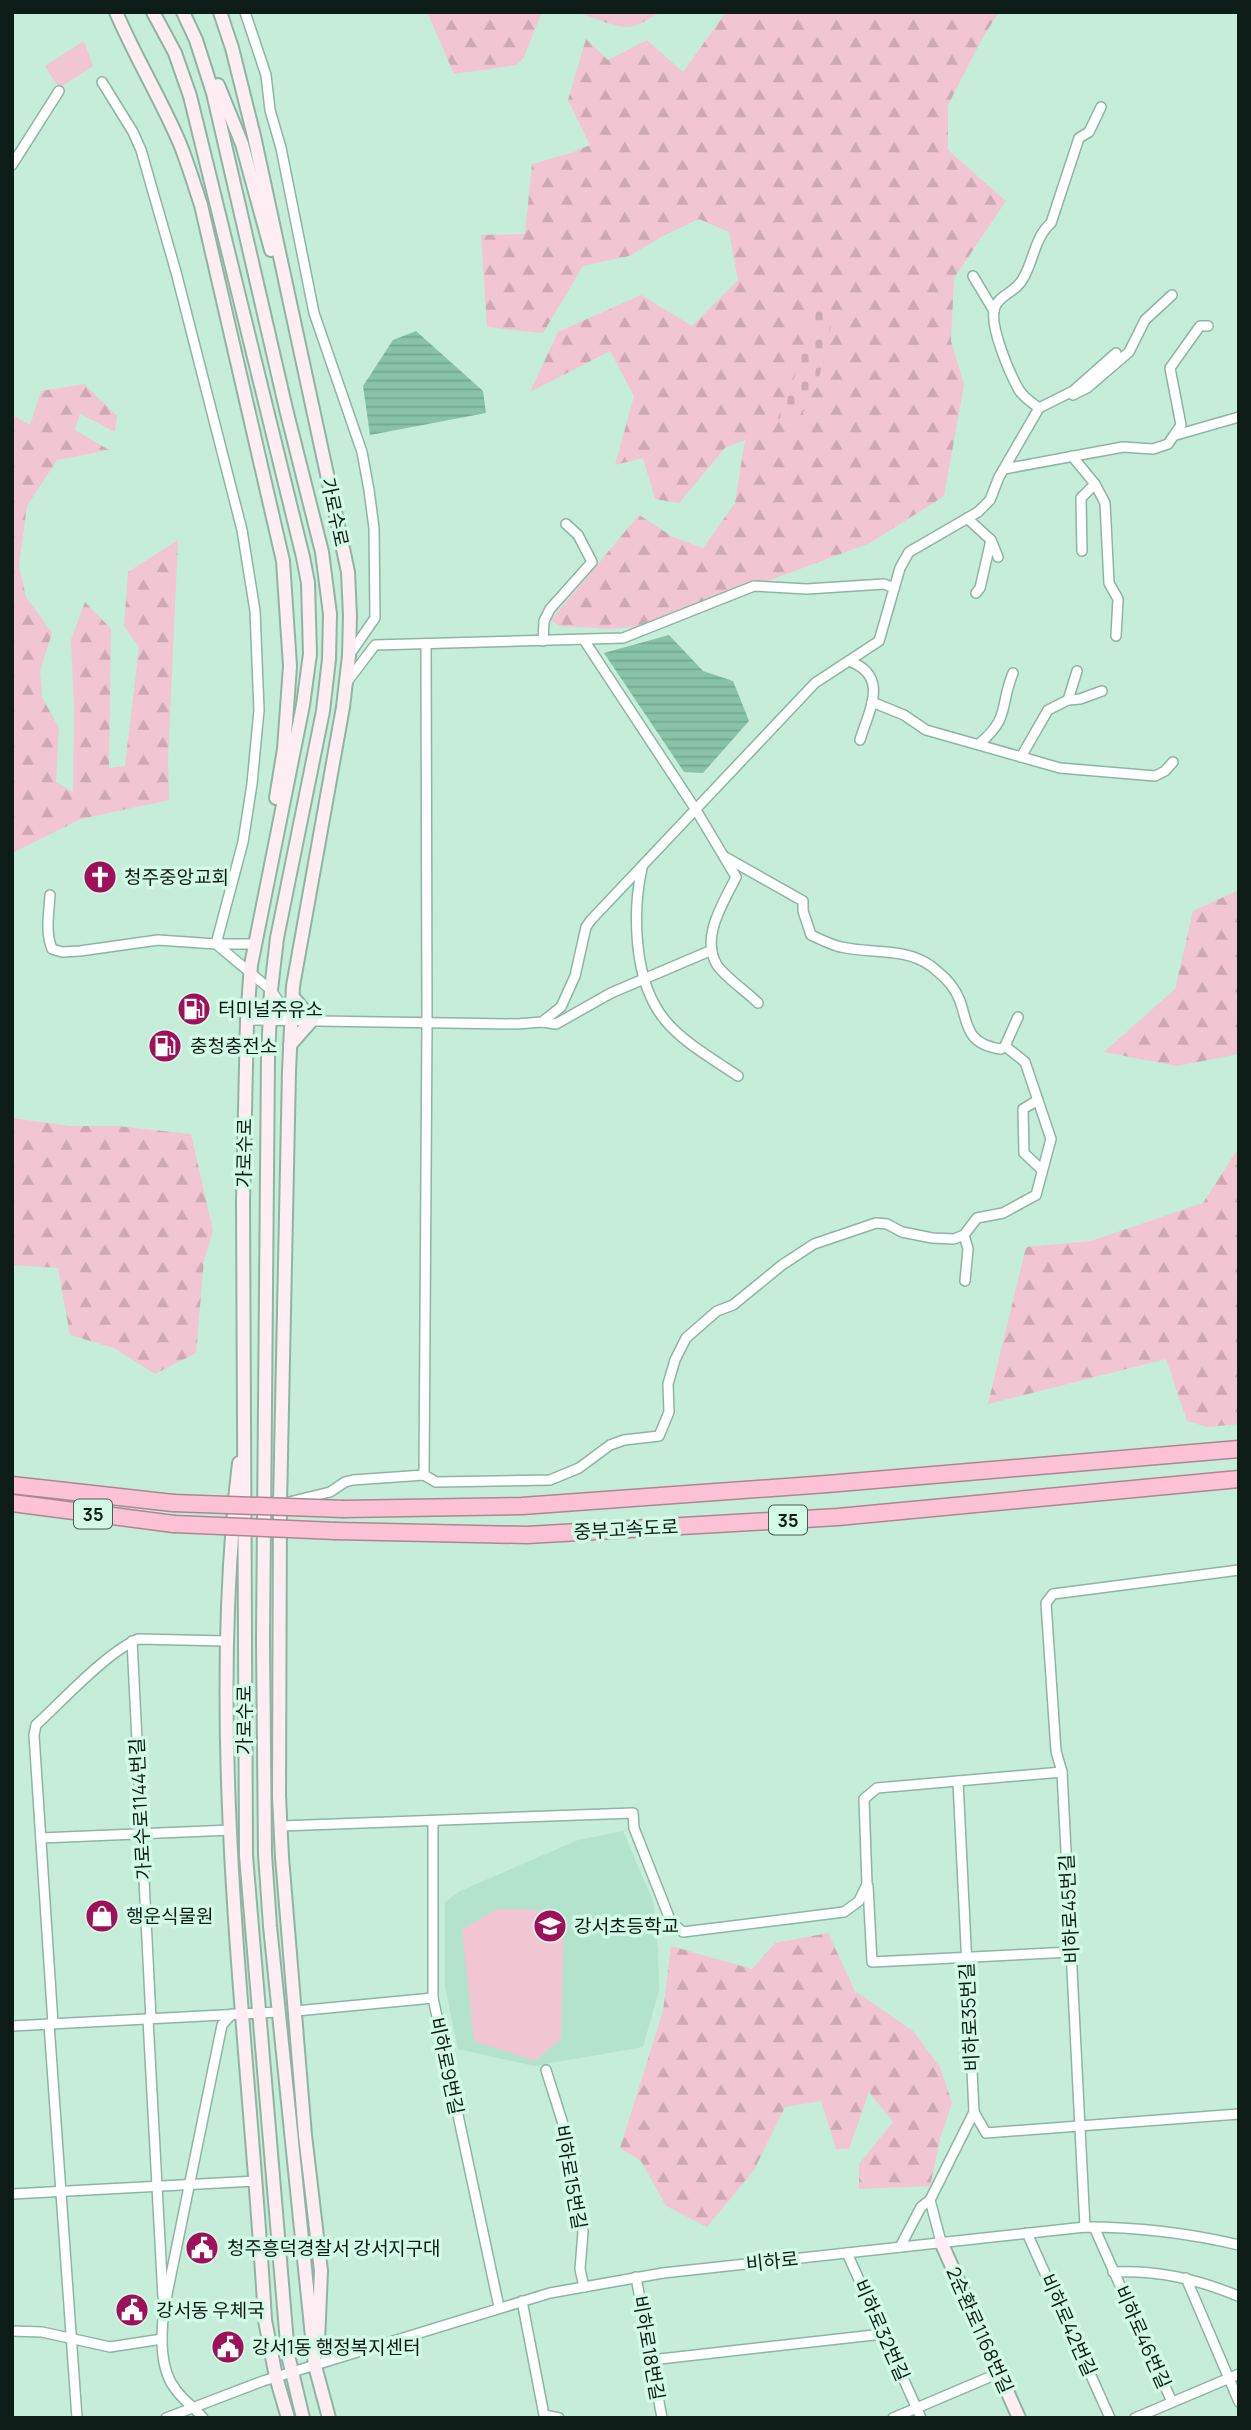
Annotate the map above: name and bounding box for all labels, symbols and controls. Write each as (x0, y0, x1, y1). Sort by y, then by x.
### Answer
street label: 가로수로 (315, 475, 355, 549)
church icon: 청주중앙교회 (81, 858, 119, 896)
place label: 청주중앙교회 (124, 864, 229, 890)
fuel station icon: 터미널주유소 (175, 990, 213, 1028)
place label: 터미널주유소 (218, 996, 323, 1022)
fuel station icon: 충청충전소 (146, 1027, 184, 1065)
place label: 충청충전소 (190, 1033, 277, 1059)
street label: 가로수로 (230, 1118, 258, 1188)
road number: 35 (74, 1499, 112, 1528)
road number: 35 (769, 1506, 807, 1534)
street label: 중부고속도로 (573, 1513, 679, 1545)
street label: 가로수로 (231, 1685, 257, 1755)
street label: 가로수로1144번길 (123, 1737, 157, 1881)
street label: 비하로45번길 (1053, 1854, 1085, 1964)
shop icon: 행운식물원 (83, 1897, 121, 1935)
place label: 행운식물원 (126, 1903, 213, 1929)
school or university icon: 강서초등학교 (531, 1907, 569, 1945)
place label: 강서초등학교 (574, 1913, 679, 1939)
street label: 비하로35번길 (953, 1962, 985, 2072)
street label: 비하로9번길 (424, 2015, 470, 2117)
street label: 비하로15번길 (549, 2123, 593, 2231)
public building icon: 청주흥덕경찰서 강서지구대 (183, 2229, 221, 2267)
place label: 청주흥덕경찰서 강서지구대 (227, 2235, 441, 2261)
street label: 비하로 (745, 2245, 799, 2277)
street label: 2순환로1168번길 (940, 2263, 1020, 2397)
street label: 비하로42번길 (1035, 2270, 1103, 2380)
street label: 비하로32번길 (848, 2275, 916, 2385)
street label: 비하로46번길 (1109, 2281, 1177, 2393)
public building icon: 강서동 우체국 (113, 2291, 151, 2329)
street label: 비하로18번길 (627, 2294, 671, 2402)
place label: 강서동 우체국 (156, 2297, 265, 2323)
public building icon: 강서1동 행정복지센터 (209, 2328, 247, 2366)
place label: 강서1동 행정복지센터 (252, 2334, 421, 2360)

